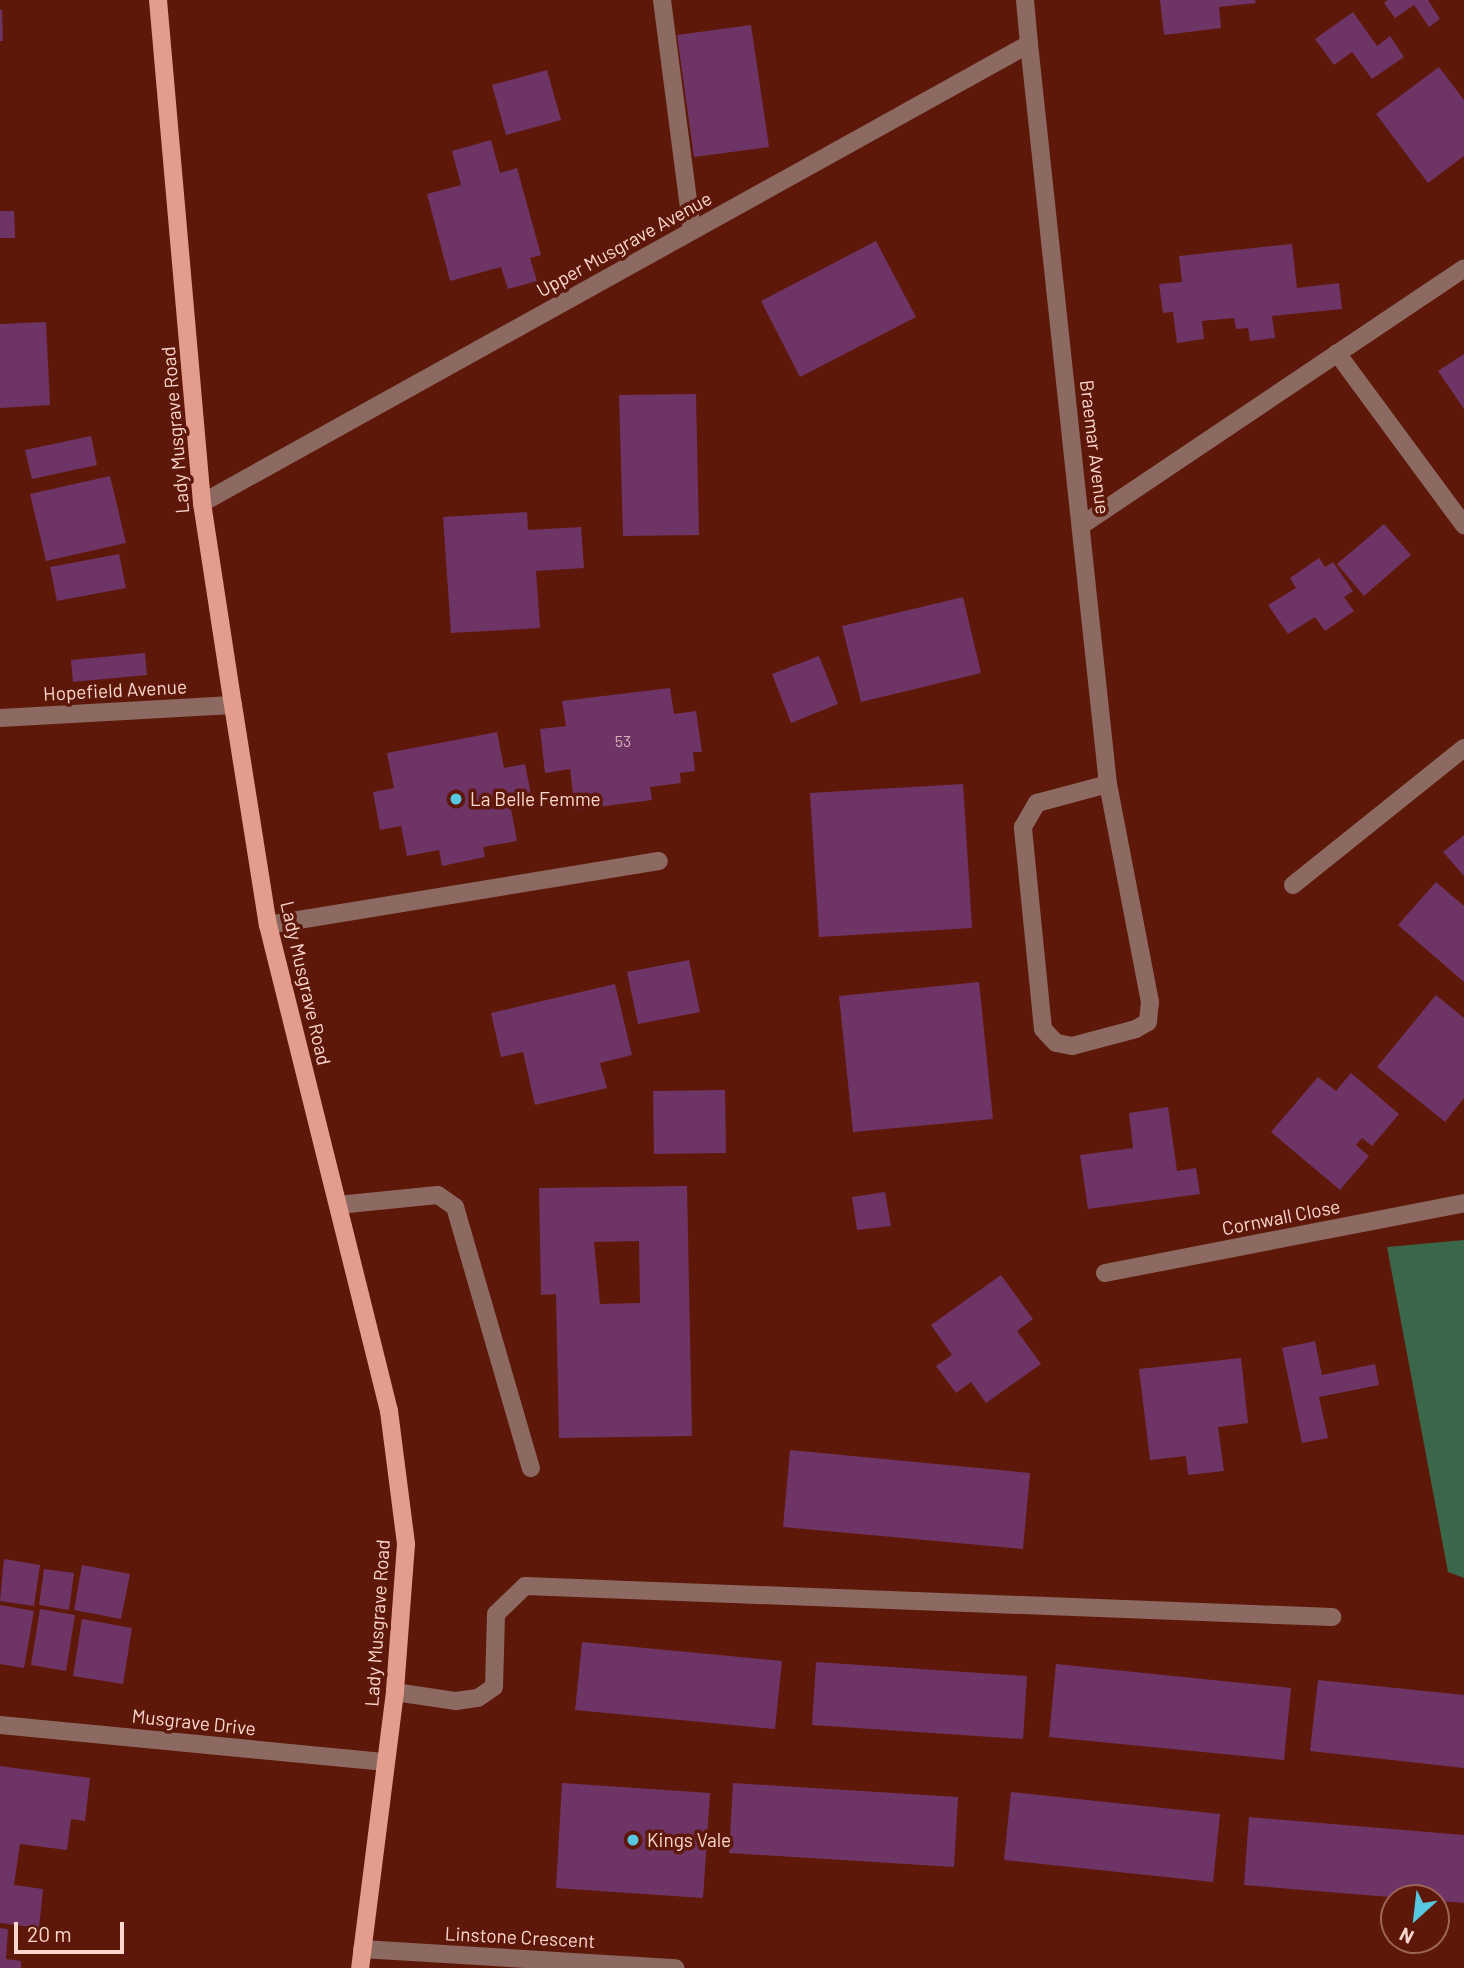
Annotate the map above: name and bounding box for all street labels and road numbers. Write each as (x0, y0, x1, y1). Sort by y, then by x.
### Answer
street label: Upper Musgrave Avenue (533, 186, 715, 302)
street label: Lady Musgrave Road (156, 346, 194, 514)
street label: Braemar Avenue (1075, 379, 1115, 515)
street label: Hopefield Avenue (43, 675, 187, 705)
street label: Lady Musgrave Road (276, 899, 336, 1067)
street label: Cornwall Close (1220, 1194, 1342, 1240)
street label: Lady Musgrave Road (360, 1539, 394, 1707)
street label: Musgrave Drive (131, 1704, 257, 1740)
street label: Linstone Crescent (444, 1922, 596, 1952)

